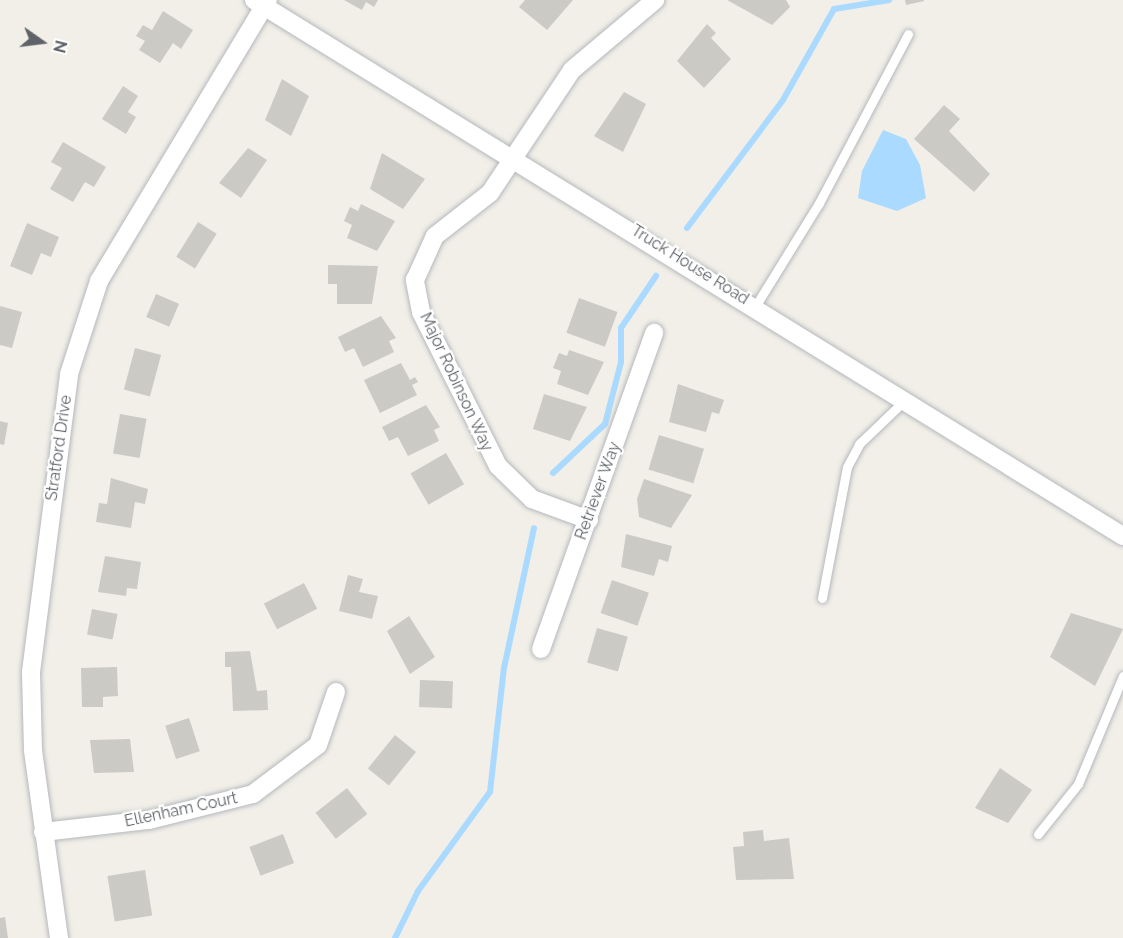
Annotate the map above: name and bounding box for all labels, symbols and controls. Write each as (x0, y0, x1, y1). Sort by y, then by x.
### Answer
north arrow (12, 12, 72, 72)
text: N (49, 38, 71, 55)
street label: Truck House Road (628, 221, 752, 309)
street label: Major Robinson Way (415, 309, 497, 455)
street label: Stratford Drive (42, 394, 76, 502)
street label: Retriever Way (571, 439, 625, 543)
street label: Ellenham Court (123, 789, 239, 831)

